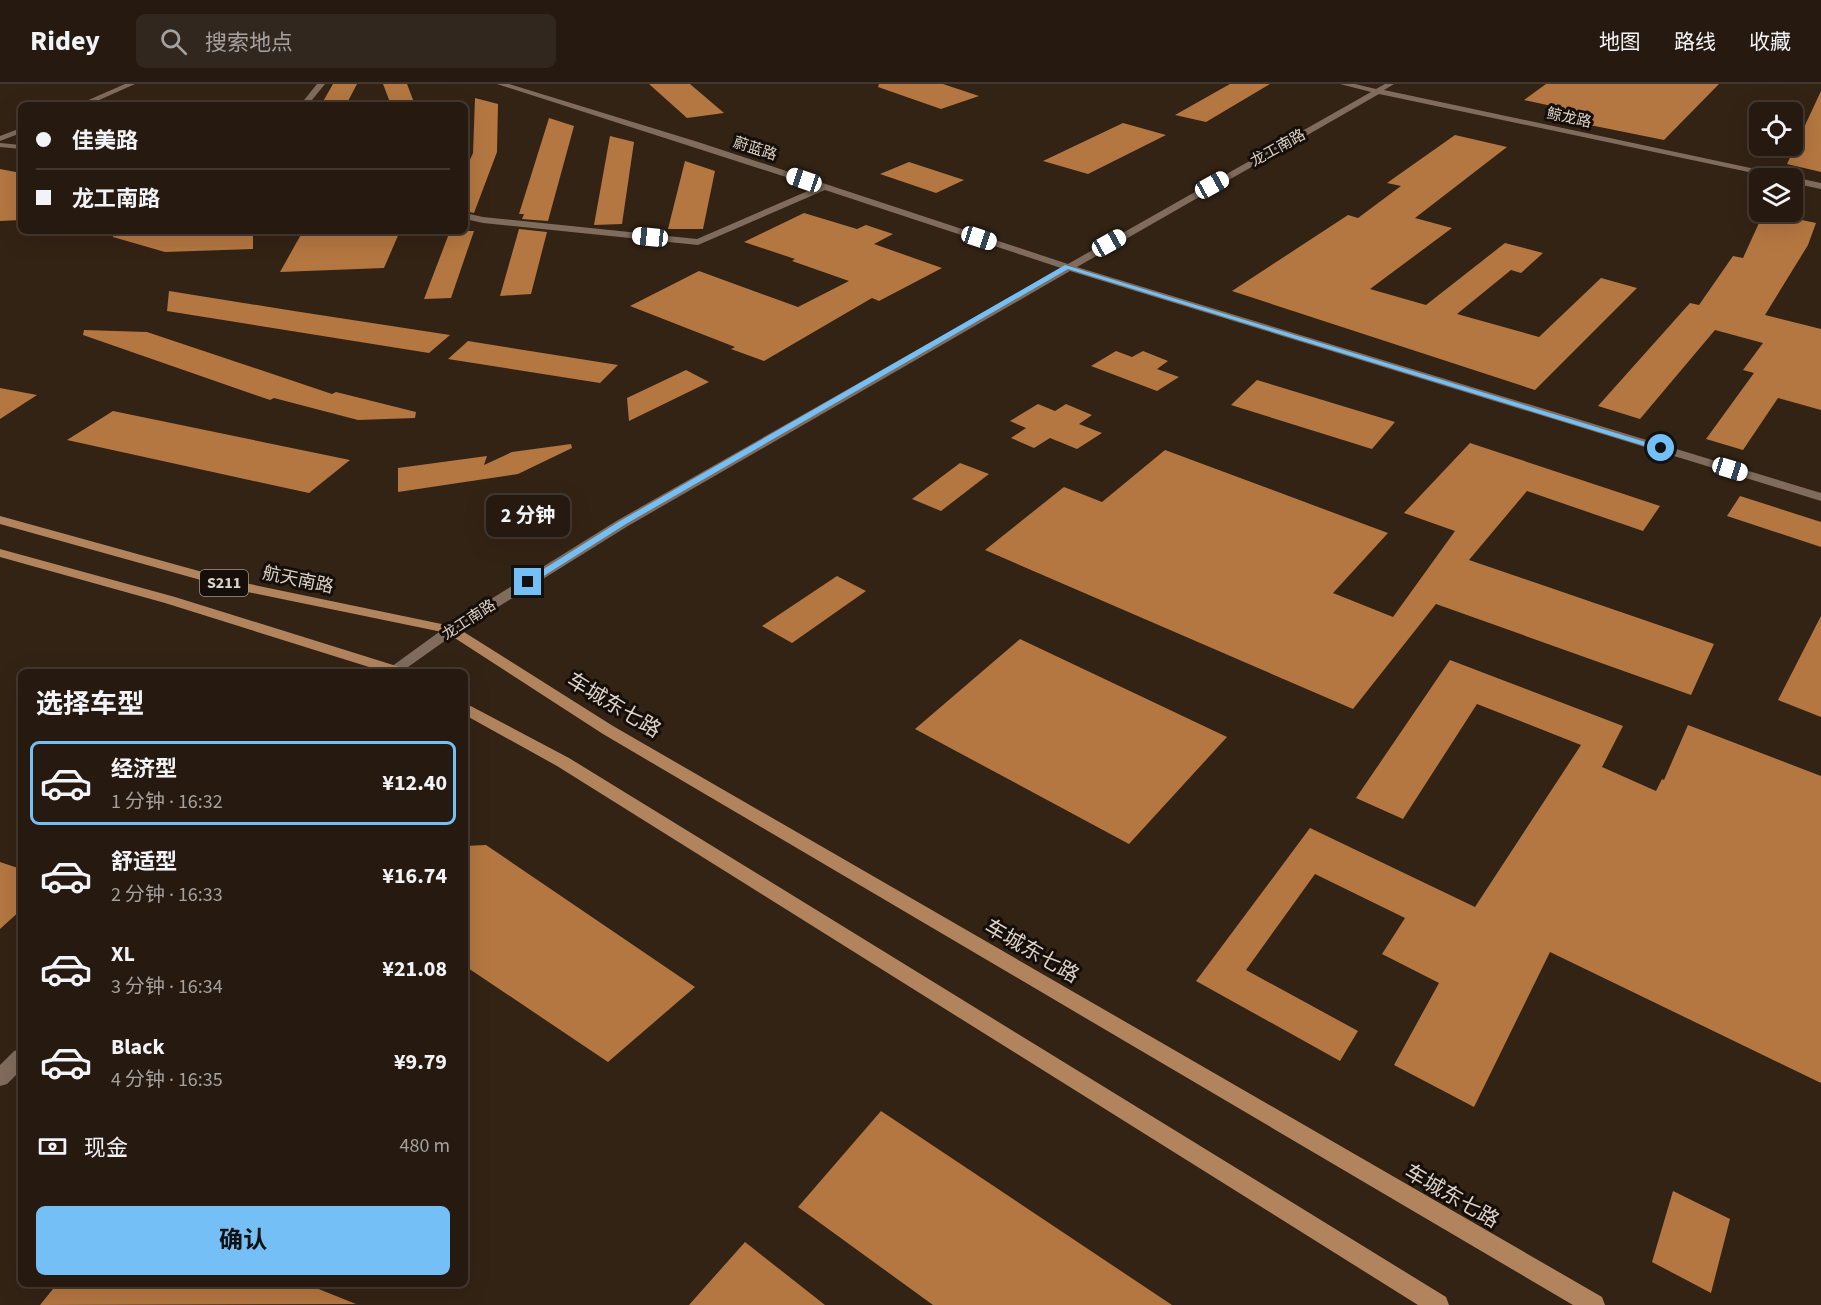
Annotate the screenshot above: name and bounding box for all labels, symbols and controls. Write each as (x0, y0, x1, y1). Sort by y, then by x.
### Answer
search box (136, 14, 556, 68)
text: Ridey (30, 21, 100, 61)
icon: search (157, 25, 190, 58)
text: 搜索地点 (205, 27, 293, 59)
text: 地图 (1599, 27, 1641, 57)
text: 路线 (1674, 27, 1716, 57)
text: 收藏 (1749, 27, 1791, 57)
map controls (1749, 102, 1803, 222)
button: locate (1749, 102, 1803, 156)
street label: 鲸龙路 (1545, 103, 1593, 133)
street label: 龙工南路 (1247, 124, 1309, 172)
text: 佳美路 (72, 125, 138, 157)
street label: 蔚蓝路 (730, 132, 780, 166)
car (784, 166, 824, 194)
car (1192, 168, 1232, 202)
button: layers (1749, 168, 1803, 222)
text: 龙工南路 (72, 183, 160, 215)
car (959, 224, 999, 252)
car (631, 226, 669, 248)
car (1089, 226, 1129, 260)
route start (1647, 434, 1674, 461)
car (1710, 455, 1750, 483)
callout: 2 分钟 (486, 495, 570, 537)
text: 2 分钟 (501, 502, 555, 530)
street label: 航天南路 (260, 560, 336, 600)
route end (514, 568, 541, 595)
road number: S211 (200, 570, 248, 596)
street label: 龙工南路 (438, 595, 500, 645)
street label: 车城东七路 (561, 665, 667, 745)
text: 选择车型 (36, 685, 144, 724)
text: 经济型 (111, 753, 177, 785)
icon: car (39, 756, 93, 810)
text: ¥12.40 (382, 767, 447, 799)
text: 1 分钟 · 16:32 (111, 788, 223, 816)
text: 舒适型 (111, 846, 177, 878)
icon: car (39, 849, 93, 903)
text: ¥16.74 (382, 860, 447, 892)
text: 2 分钟 · 16:33 (111, 881, 223, 909)
street label: 车城东七路 (979, 912, 1085, 990)
text: XL (111, 938, 135, 970)
icon: car (39, 942, 93, 996)
text: ¥21.08 (382, 953, 447, 985)
text: 3 分钟 · 16:34 (111, 973, 223, 1001)
text: Black (111, 1031, 165, 1063)
icon: car (39, 1035, 93, 1089)
text: ¥9.79 (394, 1046, 447, 1078)
text: 4 分钟 · 16:35 (111, 1066, 223, 1094)
icon: cash (36, 1130, 69, 1163)
text: 现金 (84, 1132, 128, 1164)
text: 480 m (400, 1132, 450, 1160)
street label: 车城东七路 (1399, 1157, 1505, 1235)
button: 确认 (36, 1206, 450, 1275)

